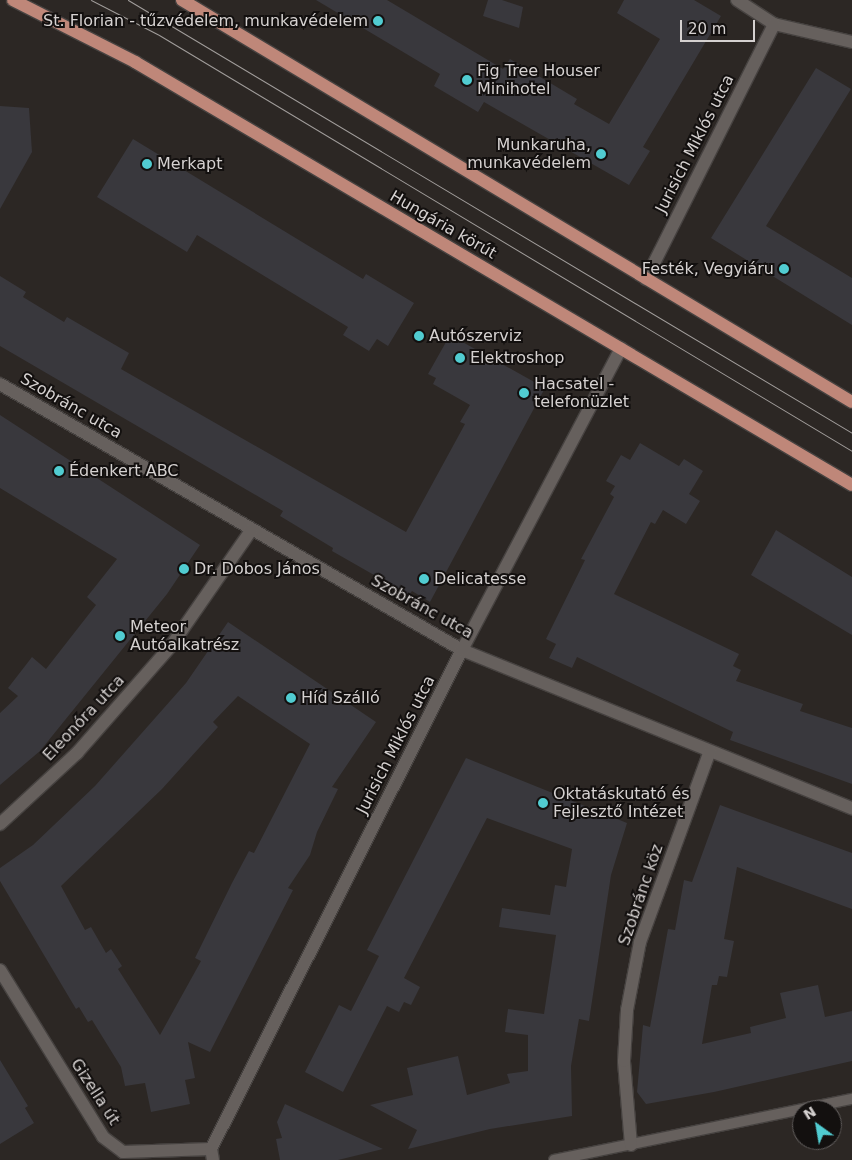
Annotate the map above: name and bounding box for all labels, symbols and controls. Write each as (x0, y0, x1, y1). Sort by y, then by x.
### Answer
scale bar (682, 10, 757, 42)
place label: St. Florian - tűzvédelem, munkavédelem (43, 11, 368, 31)
marker: St. Florian - tűzvédelem, munkavédelem (372, 15, 384, 27)
text: 20 m (688, 20, 726, 38)
place label: Fig Tree Houser Minihotel (477, 61, 600, 99)
street label: Jurisich Miklós utca (652, 72, 738, 216)
marker: Fig Tree Houser Minihotel (461, 74, 473, 86)
place label: Munkaruha, munkavédelem (467, 135, 591, 173)
marker: Munkaruha, munkavédelem (595, 148, 607, 160)
place label: Merkapt (157, 154, 222, 174)
marker: Merkapt (141, 158, 153, 170)
street label: Hungária körút (386, 187, 500, 263)
place label: Festék, Vegyiáru (642, 259, 774, 279)
marker: Festék, Vegyiáru (778, 263, 790, 275)
place label: Autószerviz (429, 326, 522, 346)
marker: Autószerviz (413, 330, 425, 342)
place label: Elektroshop (470, 348, 564, 368)
marker: Elektroshop (454, 352, 466, 364)
street label: Szobránc utca (17, 369, 125, 443)
place label: Hacsatel - telefonüzlet (534, 374, 629, 412)
marker: Hacsatel - telefonüzlet (518, 387, 530, 399)
place label: Édenkert ABC (69, 461, 179, 481)
marker: Édenkert ABC (53, 465, 65, 477)
place label: Dr. Dobos János (194, 559, 320, 579)
marker: Dr. Dobos János (178, 563, 190, 575)
place label: Delicatesse (434, 569, 526, 589)
street label: Szobránc utca (368, 571, 476, 643)
marker: Delicatesse (418, 573, 430, 585)
place label: Meteor Autóalkatrész (130, 617, 239, 655)
marker: Meteor Autóalkatrész (114, 630, 126, 642)
street label: Eleonóra utca (39, 671, 129, 765)
street label: Jurisich Miklós utca (353, 673, 439, 817)
place label: Híd Szálló (301, 688, 380, 708)
marker: Híd Szálló (285, 692, 297, 704)
place label: Oktatáskutató és Fejlesztő Intézet (553, 784, 690, 822)
marker: Oktatáskutató és Fejlesztő Intézet (537, 797, 549, 809)
street label: Szobránc köz (615, 842, 667, 948)
street label: Gizella út (66, 1055, 124, 1129)
north arrow (792, 1100, 842, 1150)
text: N (800, 1103, 819, 1123)

